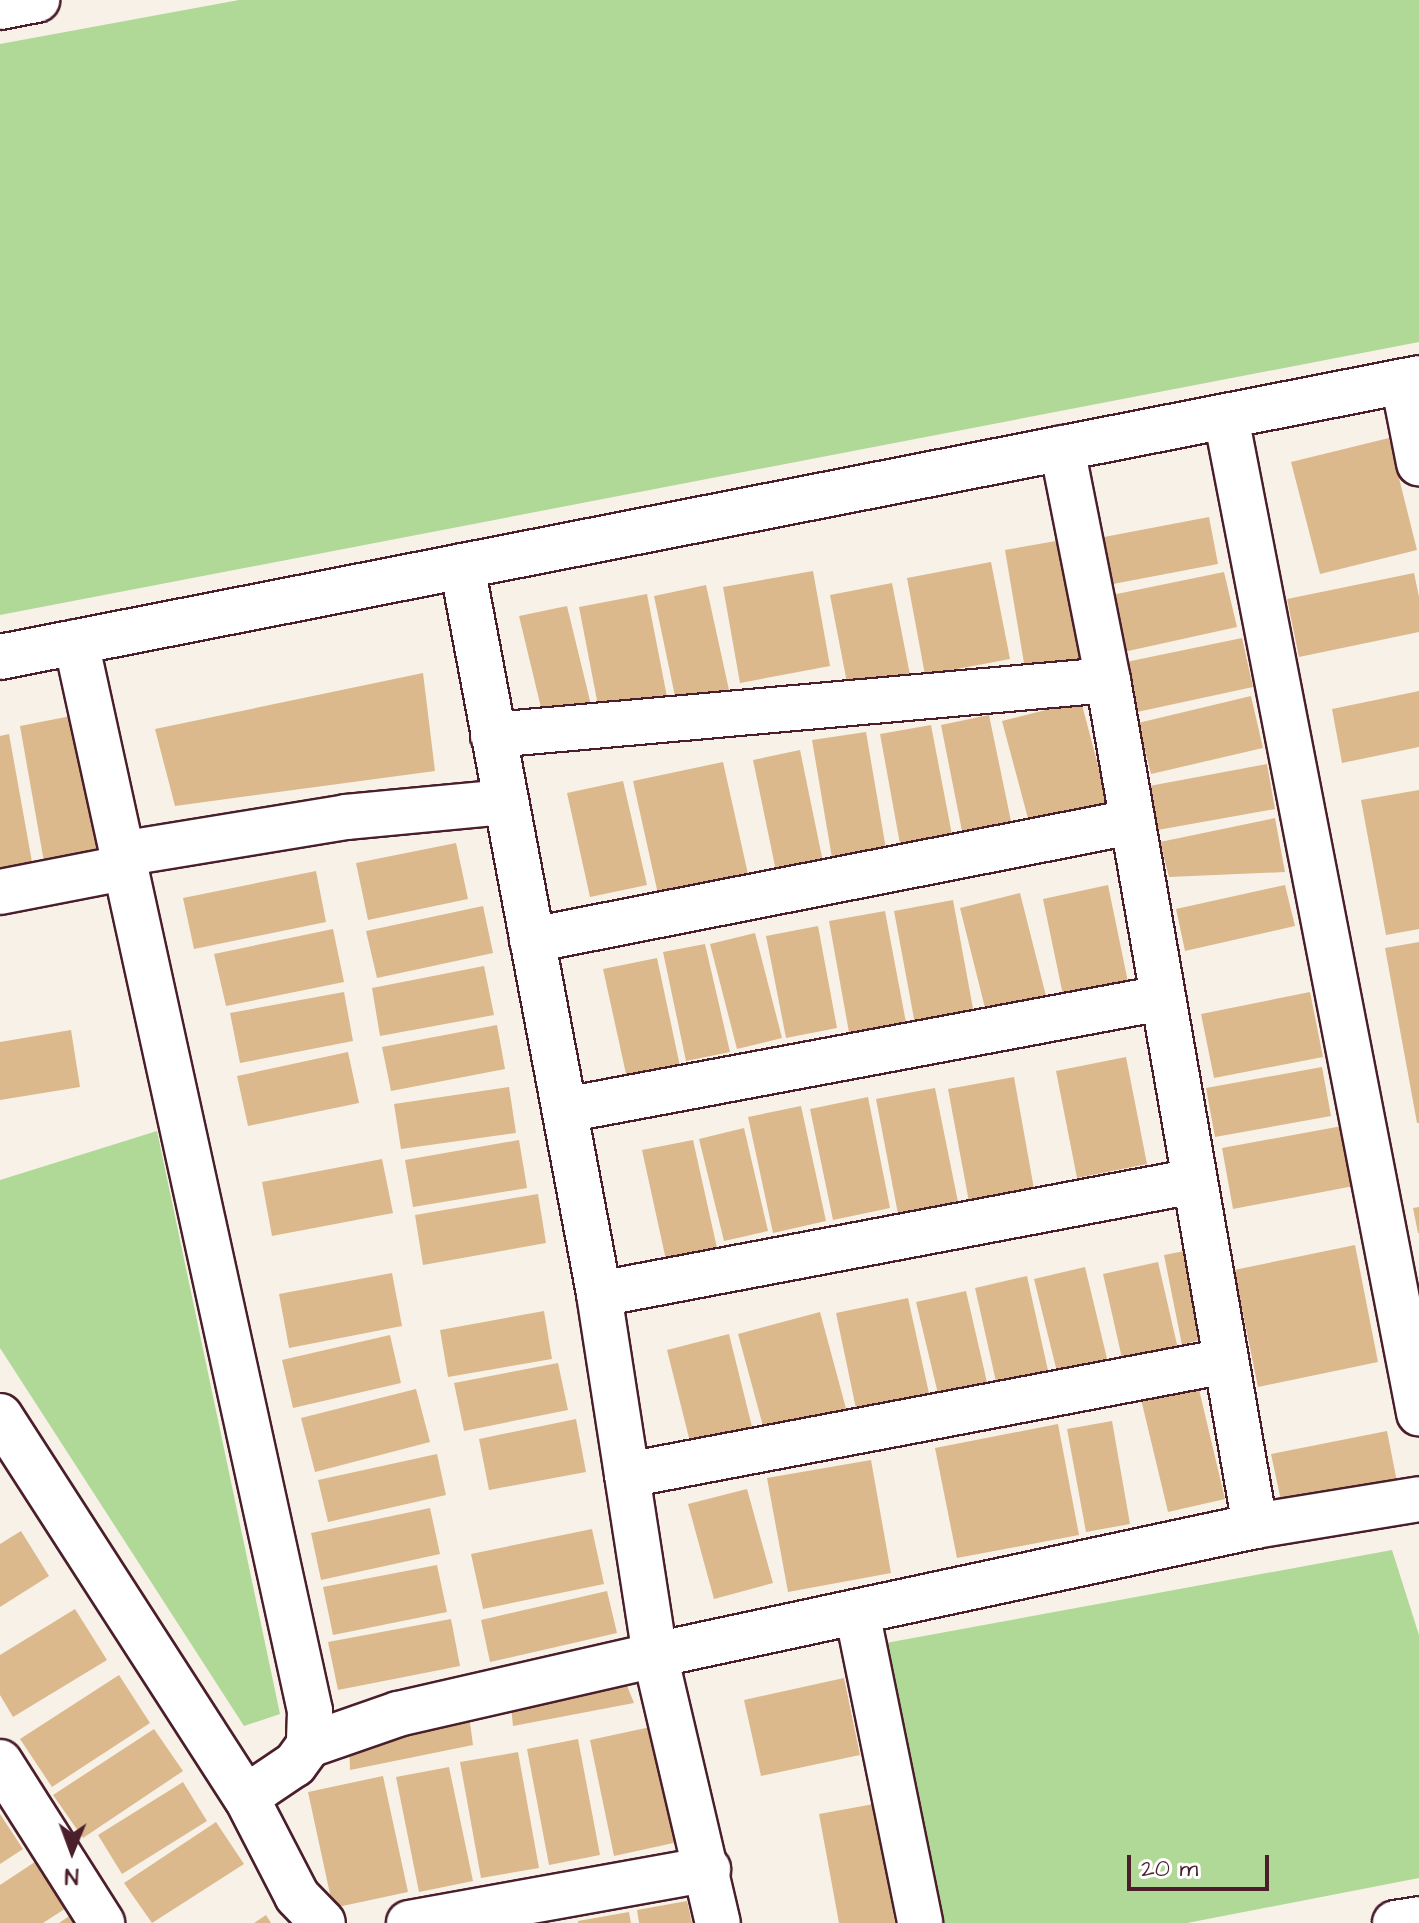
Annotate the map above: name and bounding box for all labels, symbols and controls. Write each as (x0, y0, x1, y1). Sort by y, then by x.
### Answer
north arrow (32, 1811, 112, 1891)
scale bar (1131, 1839, 1273, 1889)
text: 20 m (1141, 1852, 1198, 1886)
text: N (64, 1860, 79, 1891)

